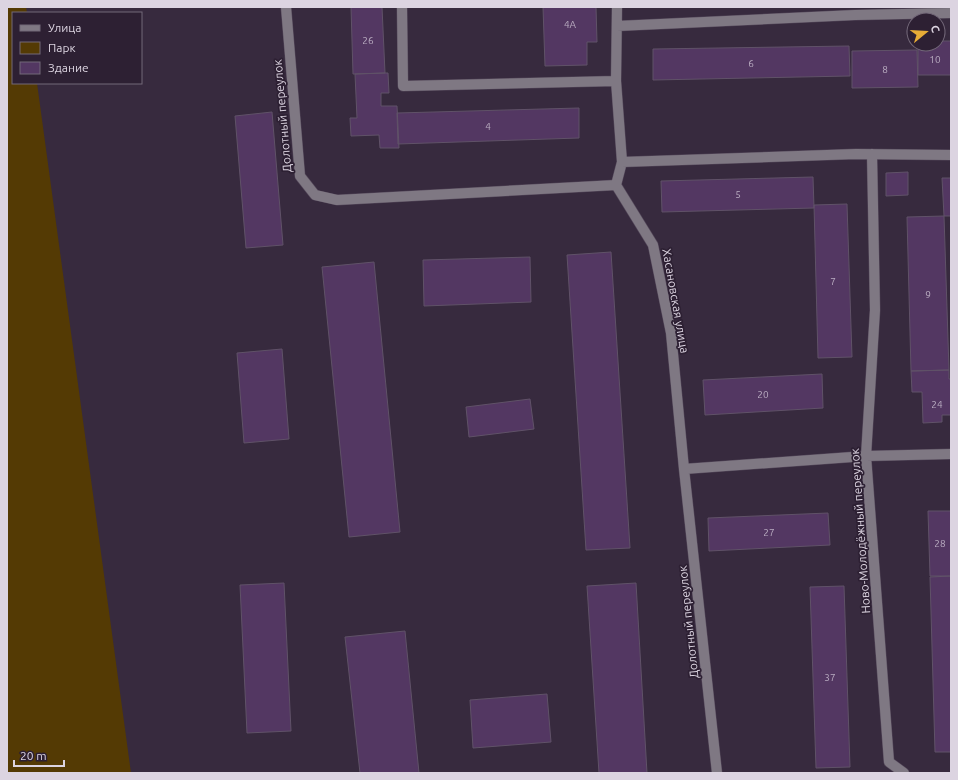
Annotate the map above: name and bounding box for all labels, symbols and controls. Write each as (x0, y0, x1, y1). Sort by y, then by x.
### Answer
legend (12, 12, 142, 84)
north arrow (906, 12, 946, 52)
house number: 4А (564, 19, 577, 30)
text: Улица (48, 21, 81, 34)
text: С (929, 24, 942, 34)
house number: 26 (362, 35, 374, 46)
text: Парк (48, 41, 76, 54)
house number: 10 (929, 54, 941, 65)
house number: 6 (748, 58, 754, 69)
street label: Долотный переулок (271, 59, 293, 173)
text: Здание (48, 61, 89, 74)
house number: 8 (882, 64, 888, 75)
house number: 4 (485, 121, 491, 132)
house number: 5 (735, 189, 741, 200)
street label: Хасановская улица (660, 248, 692, 354)
house number: 7 (830, 276, 836, 287)
house number: 9 (925, 289, 931, 300)
house number: 20 (757, 389, 769, 400)
house number: 24 (931, 399, 943, 410)
street label: Ново-Молодёжный переулок (848, 448, 872, 614)
house number: 27 (763, 527, 775, 538)
house number: 28 (934, 538, 946, 549)
street label: Долотный переулок (676, 565, 700, 679)
house number: 37 (824, 672, 836, 683)
scale bar (14, 742, 64, 768)
text: 20 m (20, 749, 47, 762)

